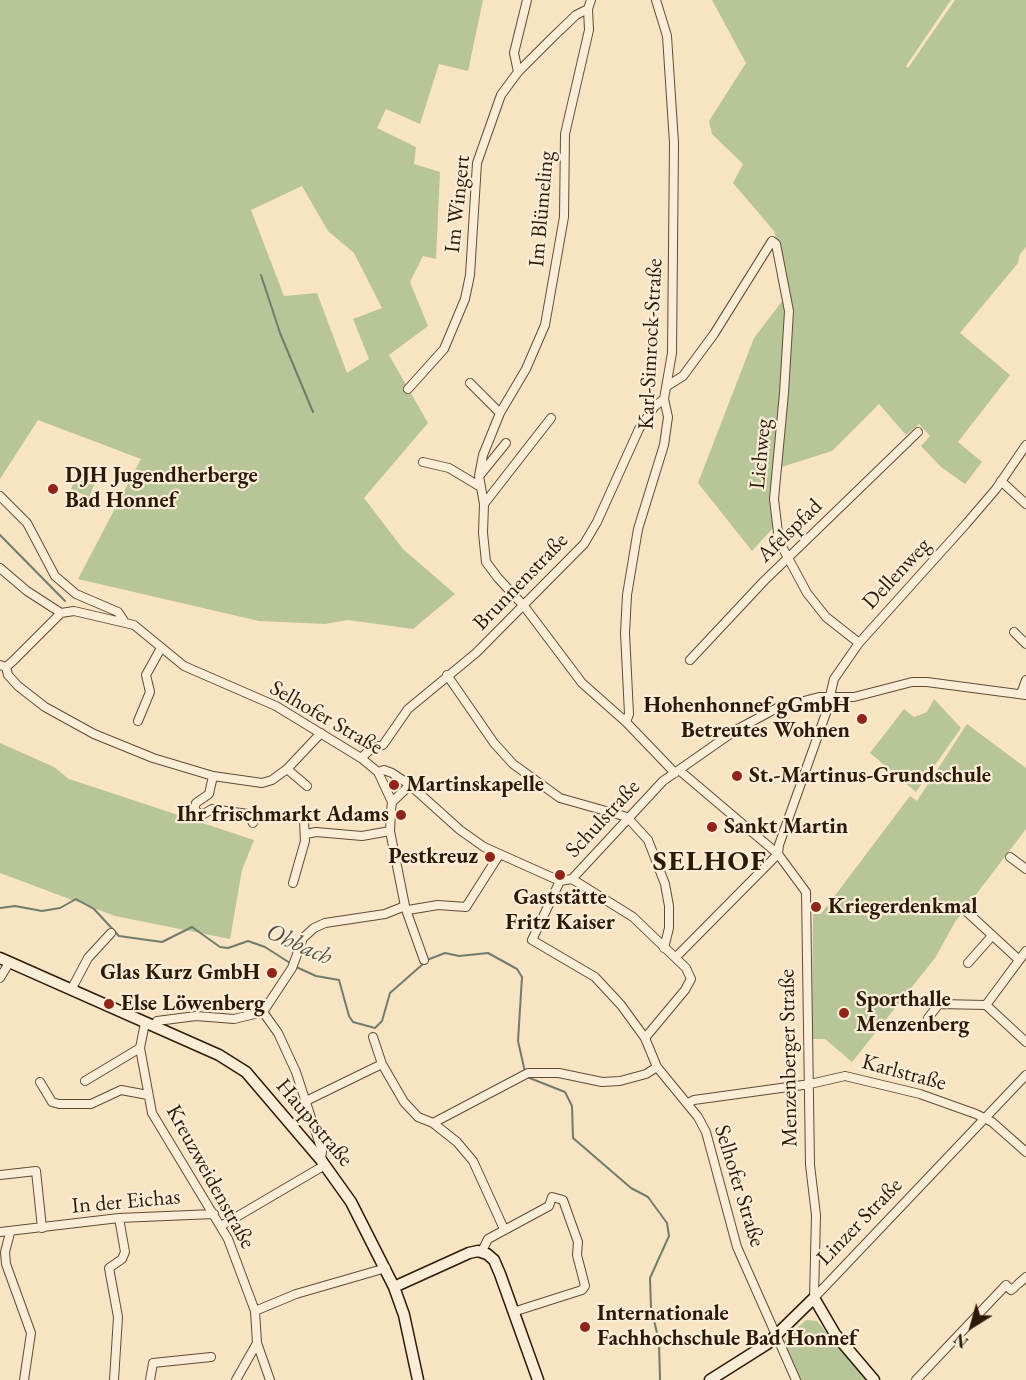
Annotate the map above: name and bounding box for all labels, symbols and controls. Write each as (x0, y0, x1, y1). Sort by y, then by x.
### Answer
street label: Im Blümeling (524, 150, 560, 268)
street label: Im Wingert (440, 154, 476, 254)
street label: Karl-Simrock-Straße (633, 258, 669, 430)
street label: Lichweg (745, 418, 777, 490)
place label: DJH Jugendherberge Bad Honnef (65, 463, 258, 514)
marker: DJH Jugendherberge Bad Honnef (46, 482, 60, 496)
street label: Afelspfad (752, 494, 828, 568)
street label: Brunnenstraße (468, 528, 574, 636)
street label: Dellenweg (857, 533, 937, 615)
street label: Selhofer Straße (265, 675, 387, 761)
place label: Hohenhonnef gGmbH Betreutes Wohnen (644, 693, 850, 744)
marker: Hohenhonnef gGmbH Betreutes Wohnen (855, 712, 869, 726)
place label: St.-Martinus-Grundschule (749, 763, 991, 789)
marker: St.-Martinus-Grundschule (730, 769, 744, 783)
place label: Martinskapelle (406, 772, 544, 798)
street label: Schulstraße (560, 774, 646, 864)
marker: Martinskapelle (387, 778, 401, 792)
place label: Ihr frischmarkt Adams (177, 802, 389, 828)
marker: Ihr frischmarkt Adams (394, 808, 408, 822)
place label: Sankt Martin (724, 814, 848, 840)
marker: Sankt Martin (705, 820, 719, 834)
place label: Pestkreuz (388, 844, 478, 870)
district label: SELHOF (653, 845, 767, 879)
marker: Pestkreuz (483, 850, 497, 864)
marker: Gaststätte Fritz Kaiser (553, 868, 567, 882)
place label: Gaststätte Fritz Kaiser (505, 885, 615, 936)
place label: Kriegerdenkmal (828, 894, 977, 920)
marker: Kriegerdenkmal (809, 900, 823, 914)
water label: Ohbach (261, 918, 337, 972)
place label: Glas Kurz GmbH (100, 960, 260, 986)
marker: Glas Kurz GmbH (265, 966, 279, 980)
street label: Menzenberger Straße (774, 969, 804, 1147)
place label: Sporthalle Menzenberg (856, 987, 970, 1038)
place label: Else Löwenberg (121, 991, 265, 1017)
marker: Else Löwenberg (102, 997, 116, 1011)
marker: Sporthalle Menzenberg (837, 1006, 851, 1020)
street label: Karlstraße (859, 1049, 949, 1097)
street label: Hauptstraße (270, 1074, 358, 1172)
street label: Kreuzweidenstraße (160, 1100, 260, 1254)
street label: Selhofer Straße (708, 1122, 770, 1250)
street label: Linzer Straße (812, 1173, 908, 1271)
street label: In der Eichas (71, 1184, 181, 1220)
north arrow (942, 1296, 1002, 1356)
place label: Internationale Fachhochschule Bad Honnef (597, 1301, 857, 1352)
marker: Internationale Fachhochschule Bad Honnef (578, 1320, 592, 1334)
text: N (949, 1328, 972, 1353)

